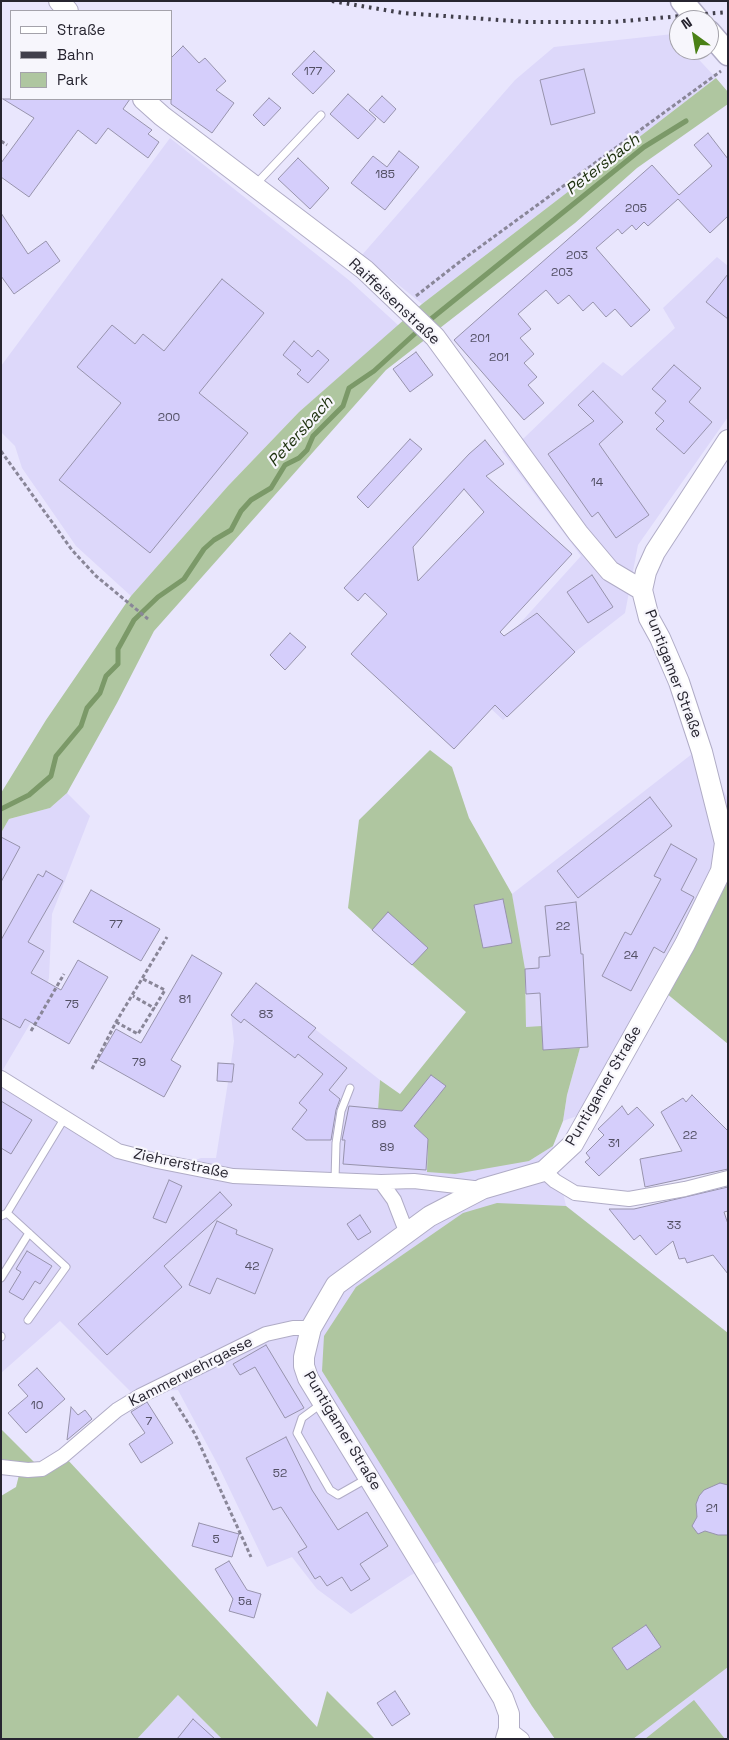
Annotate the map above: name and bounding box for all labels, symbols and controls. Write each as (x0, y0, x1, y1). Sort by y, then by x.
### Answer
legend (10, 10, 172, 100)
north arrow (669, 10, 719, 60)
text: N (678, 13, 695, 33)
text: Straße (57, 20, 105, 39)
text: Bahn (57, 45, 94, 64)
house number: 177 (304, 65, 322, 79)
text: Park (57, 70, 88, 89)
water label: Petersbach (562, 130, 644, 200)
house number: 185 (375, 168, 395, 182)
house number: 205 (625, 202, 647, 216)
house number: 203 (566, 249, 588, 263)
street label: Raiffeisenstraße (345, 255, 443, 349)
house number: 203 (551, 266, 573, 280)
house number: 201 (470, 332, 490, 346)
house number: 201 (489, 351, 509, 365)
water label: Petersbach (264, 393, 338, 471)
house number: 200 (158, 411, 180, 425)
house number: 14 (591, 476, 603, 490)
street label: Puntigamer Straße (640, 607, 706, 741)
house number: 77 (109, 918, 123, 932)
house number: 22 (556, 920, 570, 934)
house number: 24 (624, 949, 638, 963)
house number: 81 (179, 993, 191, 1007)
house number: 75 (65, 998, 79, 1012)
house number: 83 (259, 1008, 273, 1022)
street label: Puntigamer Straße (562, 1023, 646, 1149)
house number: 79 (132, 1056, 146, 1070)
house number: 89 (372, 1118, 386, 1132)
house number: 22 (683, 1129, 697, 1143)
house number: 31 (608, 1137, 620, 1151)
house number: 89 (380, 1141, 394, 1155)
street label: Ziehrerstraße (132, 1145, 230, 1183)
house number: 33 (667, 1219, 681, 1233)
house number: 42 (245, 1260, 259, 1274)
street label: Kammerwehrgasse (126, 1333, 256, 1411)
street label: Puntigamer Straße (299, 1368, 385, 1494)
house number: 10 (31, 1399, 43, 1413)
house number: 7 (146, 1415, 152, 1429)
house number: 52 (273, 1467, 287, 1481)
house number: 21 (706, 1502, 718, 1516)
house number: 5 (212, 1533, 220, 1547)
house number: 5a (238, 1595, 252, 1609)

